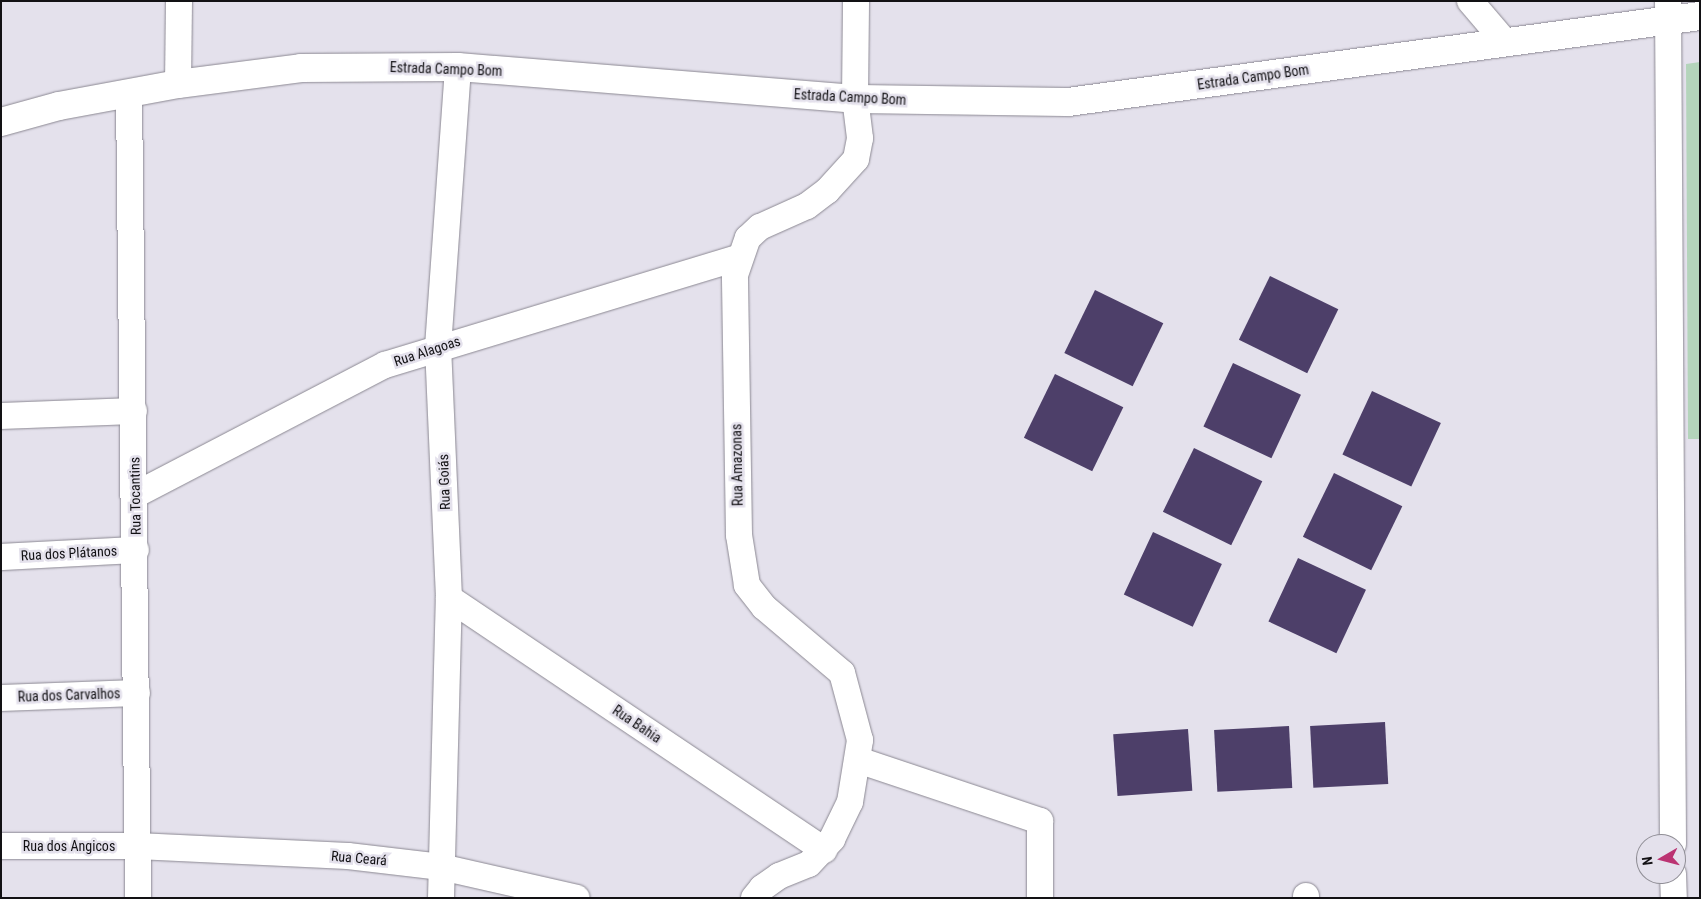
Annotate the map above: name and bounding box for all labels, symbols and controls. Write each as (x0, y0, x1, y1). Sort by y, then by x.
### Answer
street label: Estrada Campo Bom (389, 59, 503, 79)
street label: Estrada Campo Bom (1196, 61, 1310, 93)
street label: Estrada Campo Bom (793, 86, 907, 108)
street label: Rua Alagoas (392, 332, 462, 370)
street label: Rua Amazonas (728, 424, 746, 506)
street label: Rua Goiás (435, 454, 453, 510)
street label: Rua Tocantins (126, 457, 144, 535)
street label: Rua dos Plátanos (20, 542, 118, 564)
street label: Rua dos Carvalhos (17, 685, 121, 705)
street label: Rua Bahia (609, 702, 665, 746)
north arrow (1636, 834, 1686, 884)
street label: Rua dos Angicos (23, 838, 115, 854)
street label: Rua Ceará (330, 847, 388, 869)
text: N (1639, 856, 1656, 866)

